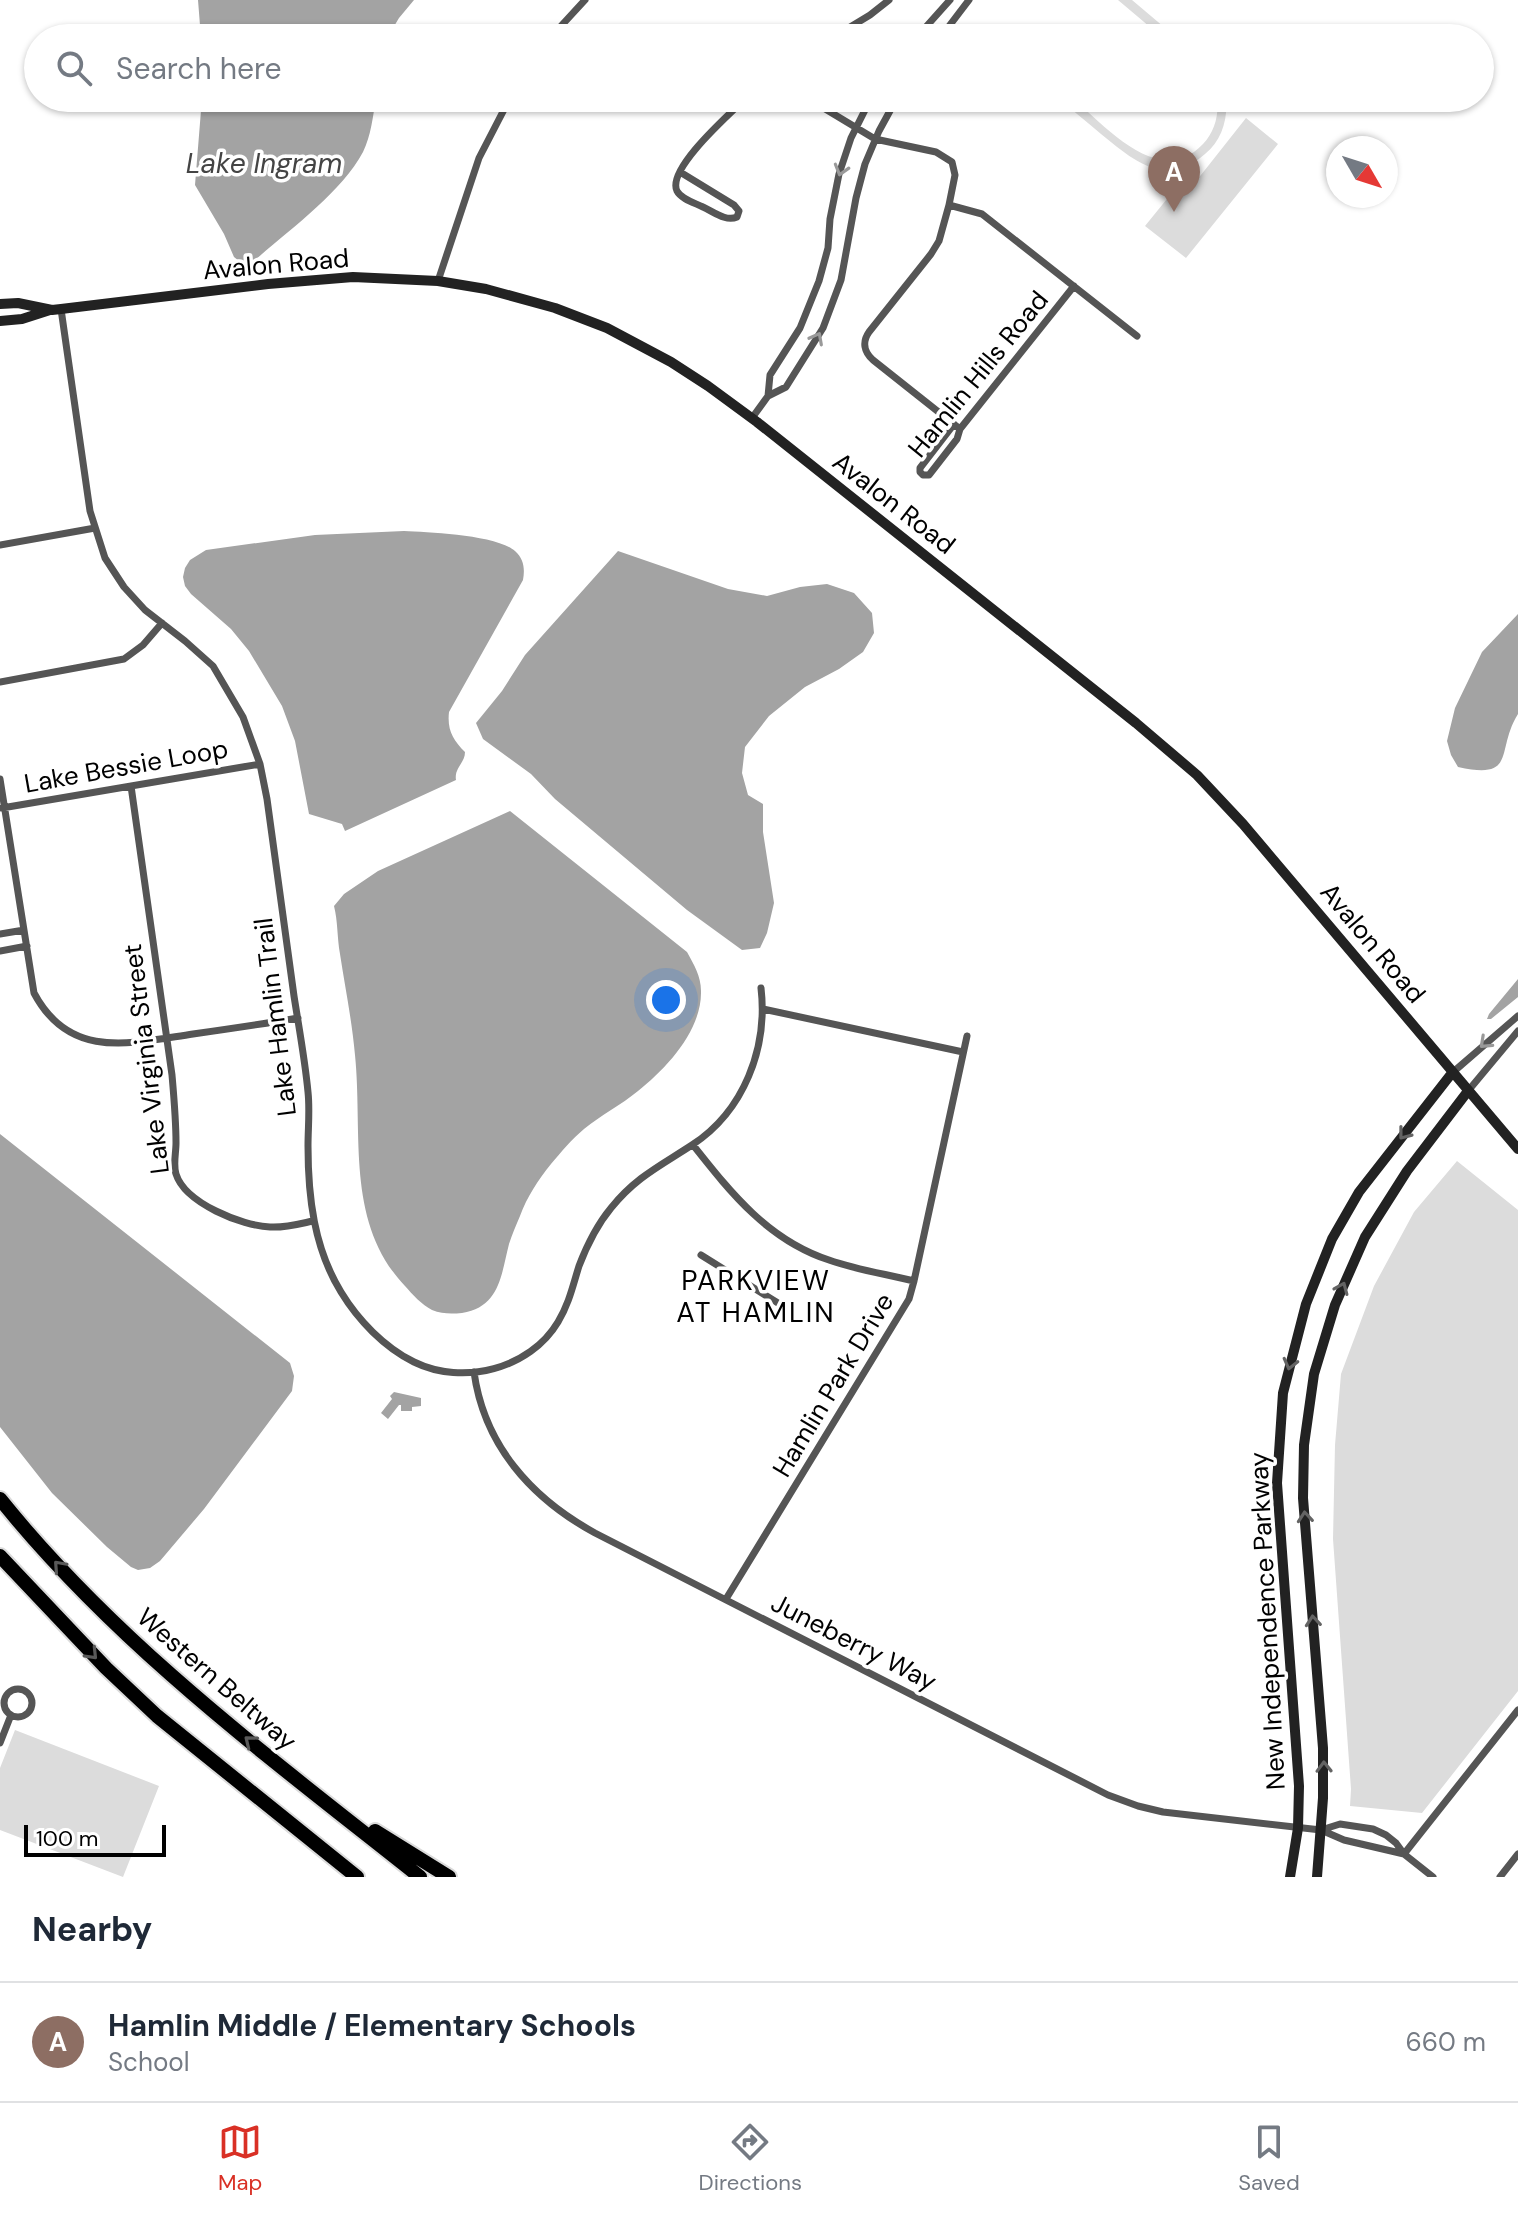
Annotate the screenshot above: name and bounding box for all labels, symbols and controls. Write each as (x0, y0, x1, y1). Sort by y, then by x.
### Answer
search box (24, 24, 1494, 112)
icon: search (52, 46, 96, 90)
text: Search here (116, 49, 282, 88)
north arrow (1326, 136, 1398, 208)
water label: Lake Ingram (186, 145, 342, 182)
pin: A (1148, 146, 1200, 212)
one-way arrow (834, 162, 850, 176)
street label: Avalon Road (201, 241, 351, 287)
street label: Hamlin Hills Road (900, 284, 1056, 464)
one-way arrow (807, 332, 822, 347)
street label: Avalon Road (826, 444, 962, 562)
street label: Lake Bessie Loop (21, 731, 231, 801)
street label: Avalon Road (1313, 876, 1433, 1010)
street label: Lake Hamlin Trail (246, 916, 304, 1118)
street label: Lake Virginia Street (115, 942, 177, 1176)
your location (646, 980, 686, 1020)
one-way arrow (1479, 1034, 1494, 1048)
one-way arrow (1399, 1125, 1414, 1139)
district label: PARKVIEW AT HAMLIN (676, 1262, 836, 1331)
one-way arrow (1333, 1282, 1349, 1296)
street label: Hamlin Park Drive (765, 1287, 901, 1483)
one-way arrow (1283, 1357, 1300, 1371)
street label: New Independence Parkway (1241, 1451, 1293, 1791)
one-way arrow (1296, 1510, 1313, 1523)
one-way arrow (54, 1560, 68, 1575)
street label: Juneberry Way (765, 1586, 943, 1698)
street label: Western Beltway (130, 1600, 304, 1758)
one-way arrow (1305, 1614, 1322, 1627)
one-way arrow (83, 1645, 97, 1659)
one-way arrow (244, 1737, 259, 1751)
one-way arrow (1315, 1760, 1333, 1773)
scale bar (24, 1821, 166, 1857)
text: 100 m (36, 1824, 98, 1853)
text: Nearby (32, 1907, 152, 1952)
text: Hamlin Middle / Elementary Schools (108, 2006, 636, 2045)
text: A (49, 2025, 67, 2059)
text: 660 m (1405, 2025, 1486, 2059)
text: School (108, 2045, 190, 2079)
tab: Map (218, 2120, 262, 2197)
tab: Directions (699, 2120, 802, 2197)
tab: Saved (1238, 2120, 1300, 2197)

